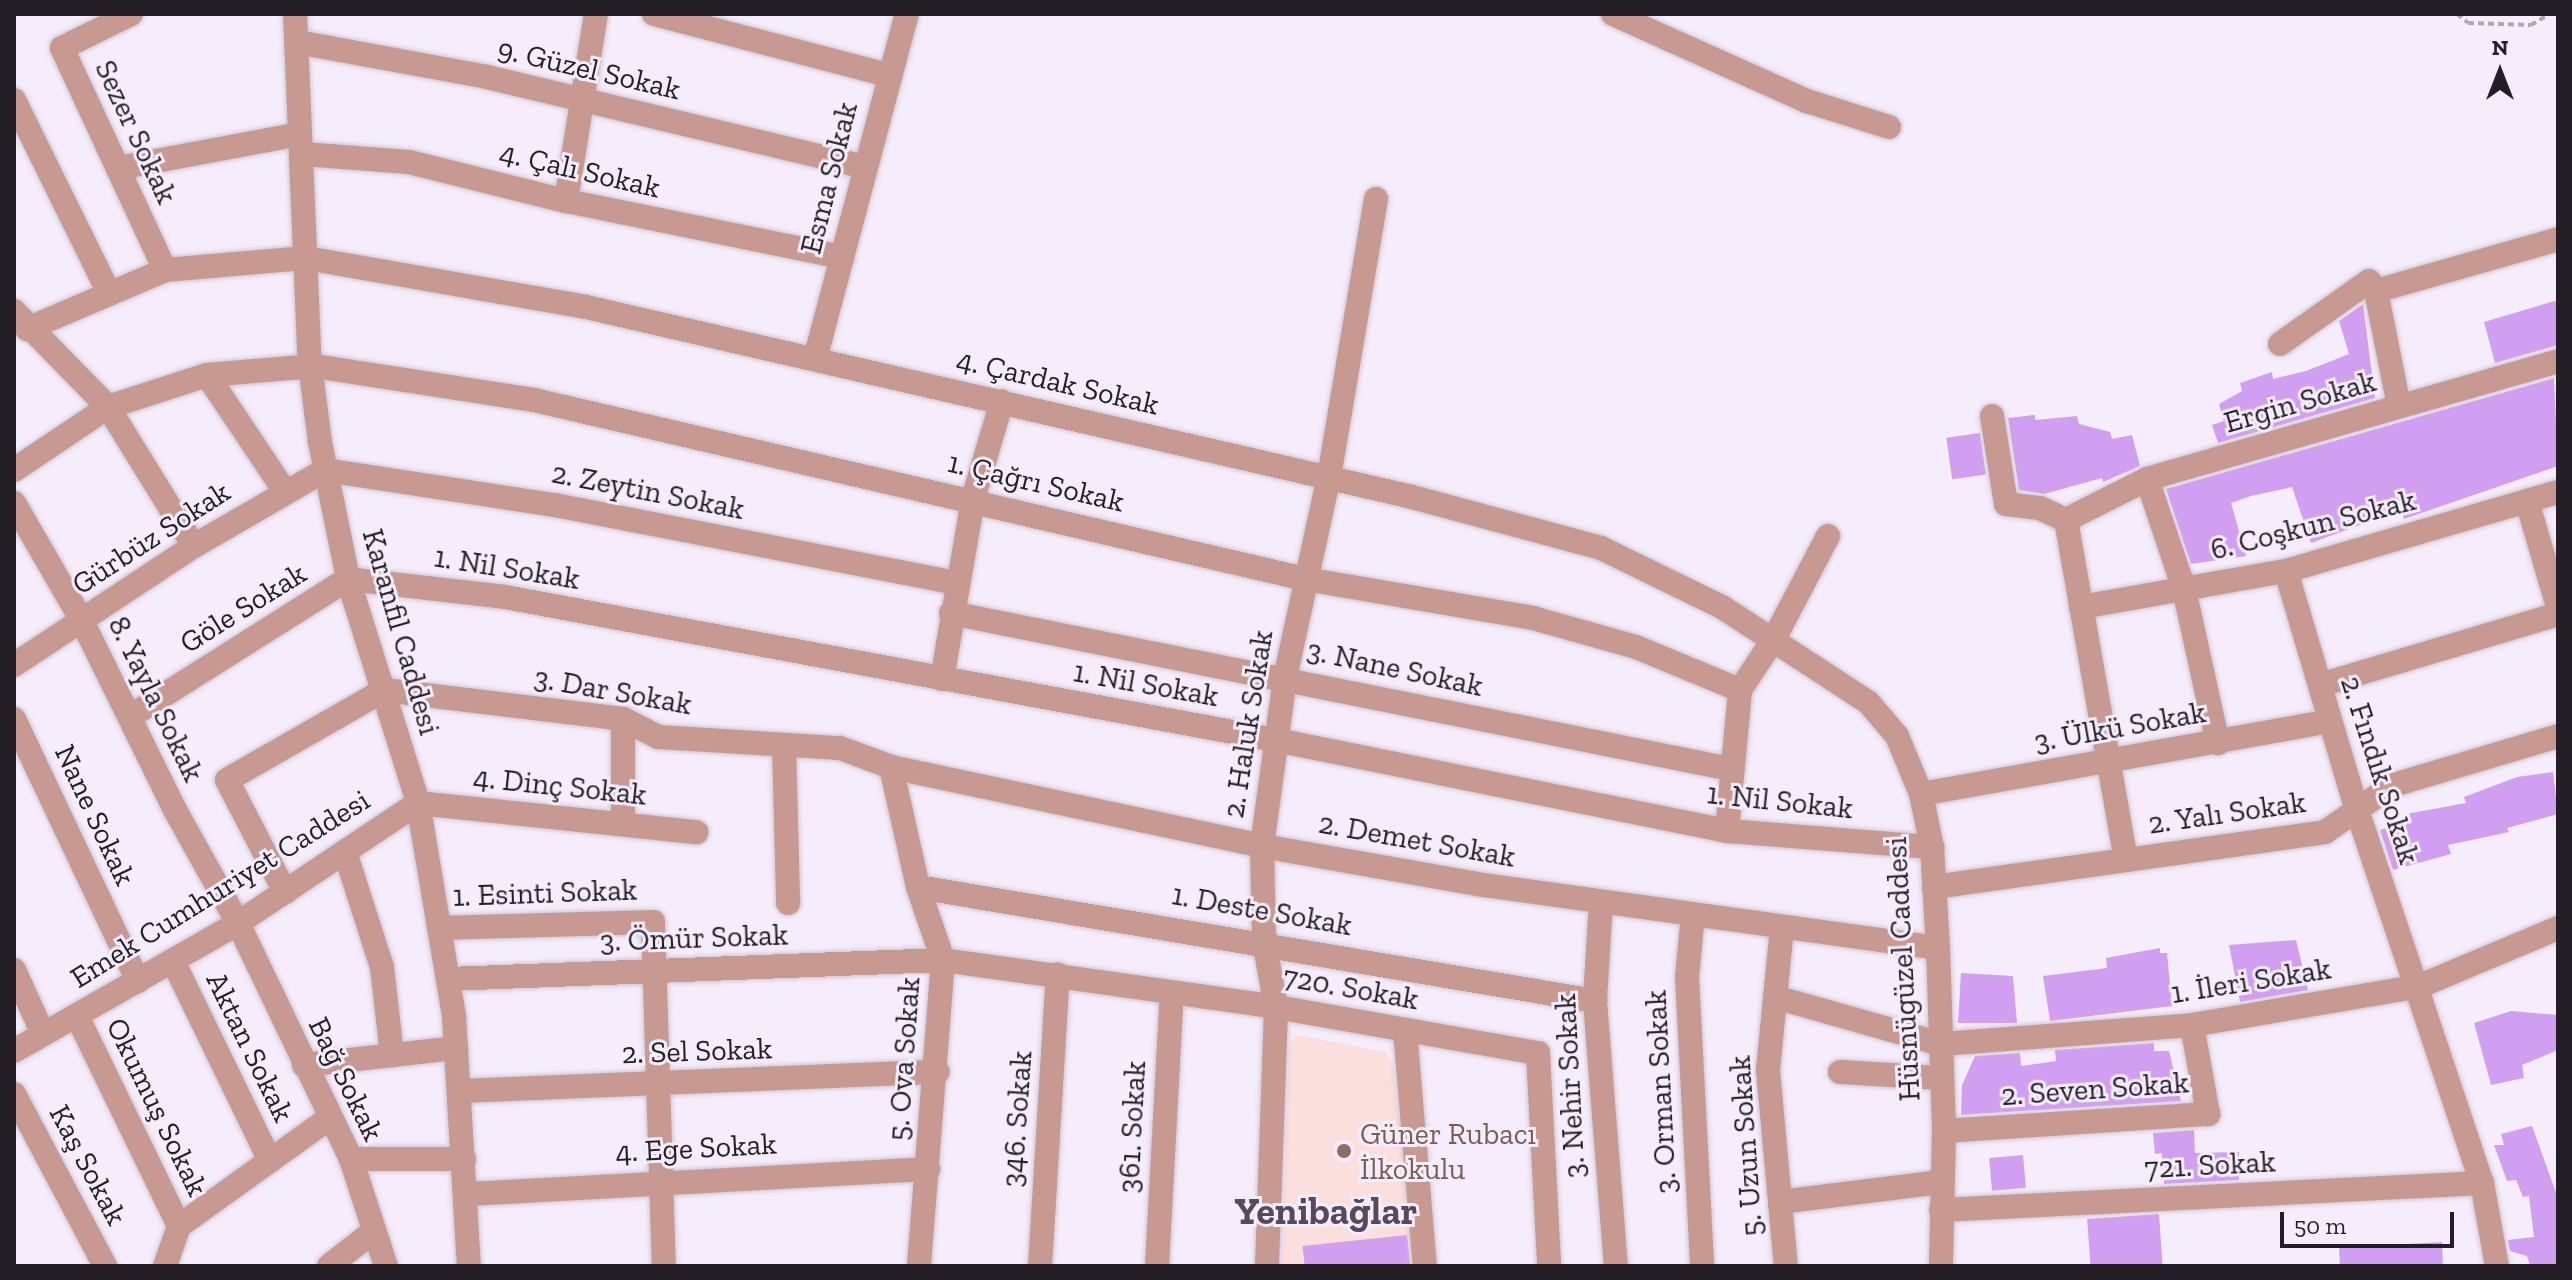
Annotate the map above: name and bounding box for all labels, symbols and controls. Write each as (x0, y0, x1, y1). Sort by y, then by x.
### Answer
street label: 9. Güzel Sokak (494, 30, 684, 108)
north arrow (2460, 32, 2540, 112)
text: N (2492, 34, 2508, 61)
street label: Sezer Sokak (87, 54, 185, 210)
street label: Esma Sokak (793, 98, 865, 258)
street label: 4. Çalı Sokak (496, 134, 664, 206)
street label: 4. Çardak Sokak (953, 341, 1163, 423)
street label: Ergin Sokak (2220, 363, 2380, 441)
street label: 1. Çağrı Sokak (944, 444, 1128, 520)
street label: 2. Zeytin Sokak (549, 455, 747, 527)
street label: Gürbüz Sokak (65, 474, 237, 602)
street label: 6. Coşkun Sokak (2207, 482, 2419, 568)
street label: Karanfil Caddesi (354, 525, 448, 739)
street label: 1. Nil Sokak (432, 539, 582, 597)
street label: Göle Sokak (173, 555, 313, 661)
street label: 8. Yayla Sokak (100, 610, 212, 788)
street label: 2. Haluk Sokak (1215, 627, 1281, 821)
street label: 3. Nane Sokak (1304, 632, 1486, 704)
street label: 1. Nil Sokak (1071, 654, 1221, 714)
street label: 3. Dar Sokak (531, 659, 695, 723)
street label: 2. Fındık Sokak (2333, 672, 2427, 868)
street label: 3. Ülkü Sokak (2031, 694, 2209, 760)
street label: Nane Sokak (47, 739, 143, 891)
street label: 4. Dinç Sokak (472, 759, 648, 813)
street label: 1. Nil Sokak (1705, 775, 1855, 827)
street label: Emek Cumhuriyet Caddesi (64, 782, 376, 996)
street label: 2. Yalı Sokak (2145, 784, 2309, 842)
street label: 2. Demet Sokak (1316, 805, 1518, 875)
street label: Hüsnügüzel Caddesi (1878, 836, 1928, 1102)
street label: 1. Esinti Sokak (452, 872, 638, 914)
street label: 1. Deste Sokak (1169, 876, 1355, 944)
street label: 3. Ömür Sokak (599, 917, 789, 959)
street label: 1. İleri Sokak (2169, 951, 2333, 1011)
street label: 720. Sokak (1281, 958, 1421, 1018)
street label: Aktan Sokak (198, 966, 302, 1128)
street label: 5. Ova Sokak (880, 976, 928, 1142)
street label: 3. Orman Sokak (1638, 989, 1684, 1195)
street label: 3. Nehir Sokak (1547, 993, 1593, 1179)
street label: Bağ Sokak (301, 1011, 391, 1147)
street label: Okumuş Sokak (98, 1012, 216, 1202)
street label: 2. Sel Sokak (621, 1030, 773, 1072)
street label: 346. Sokak (994, 1050, 1040, 1188)
street label: 5. Uzun Sokak (1722, 1054, 1770, 1238)
street label: 361. Sokak (1111, 1060, 1153, 1194)
street label: 2. Seven Sokak (2000, 1064, 2190, 1114)
street label: Kaş Sokak (41, 1099, 135, 1231)
place label: Güner Rubacı İlkokulu (1360, 1116, 1536, 1186)
street label: 4. Ege Sokak (614, 1126, 778, 1170)
marker: Güner Rubacı İlkokulu (1335, 1142, 1353, 1160)
street label: 721. Sokak (2143, 1144, 2277, 1186)
district label: Yenibağlar (1235, 1189, 1417, 1235)
scale bar (2284, 1196, 2458, 1246)
text: 50 m (2294, 1211, 2346, 1240)

